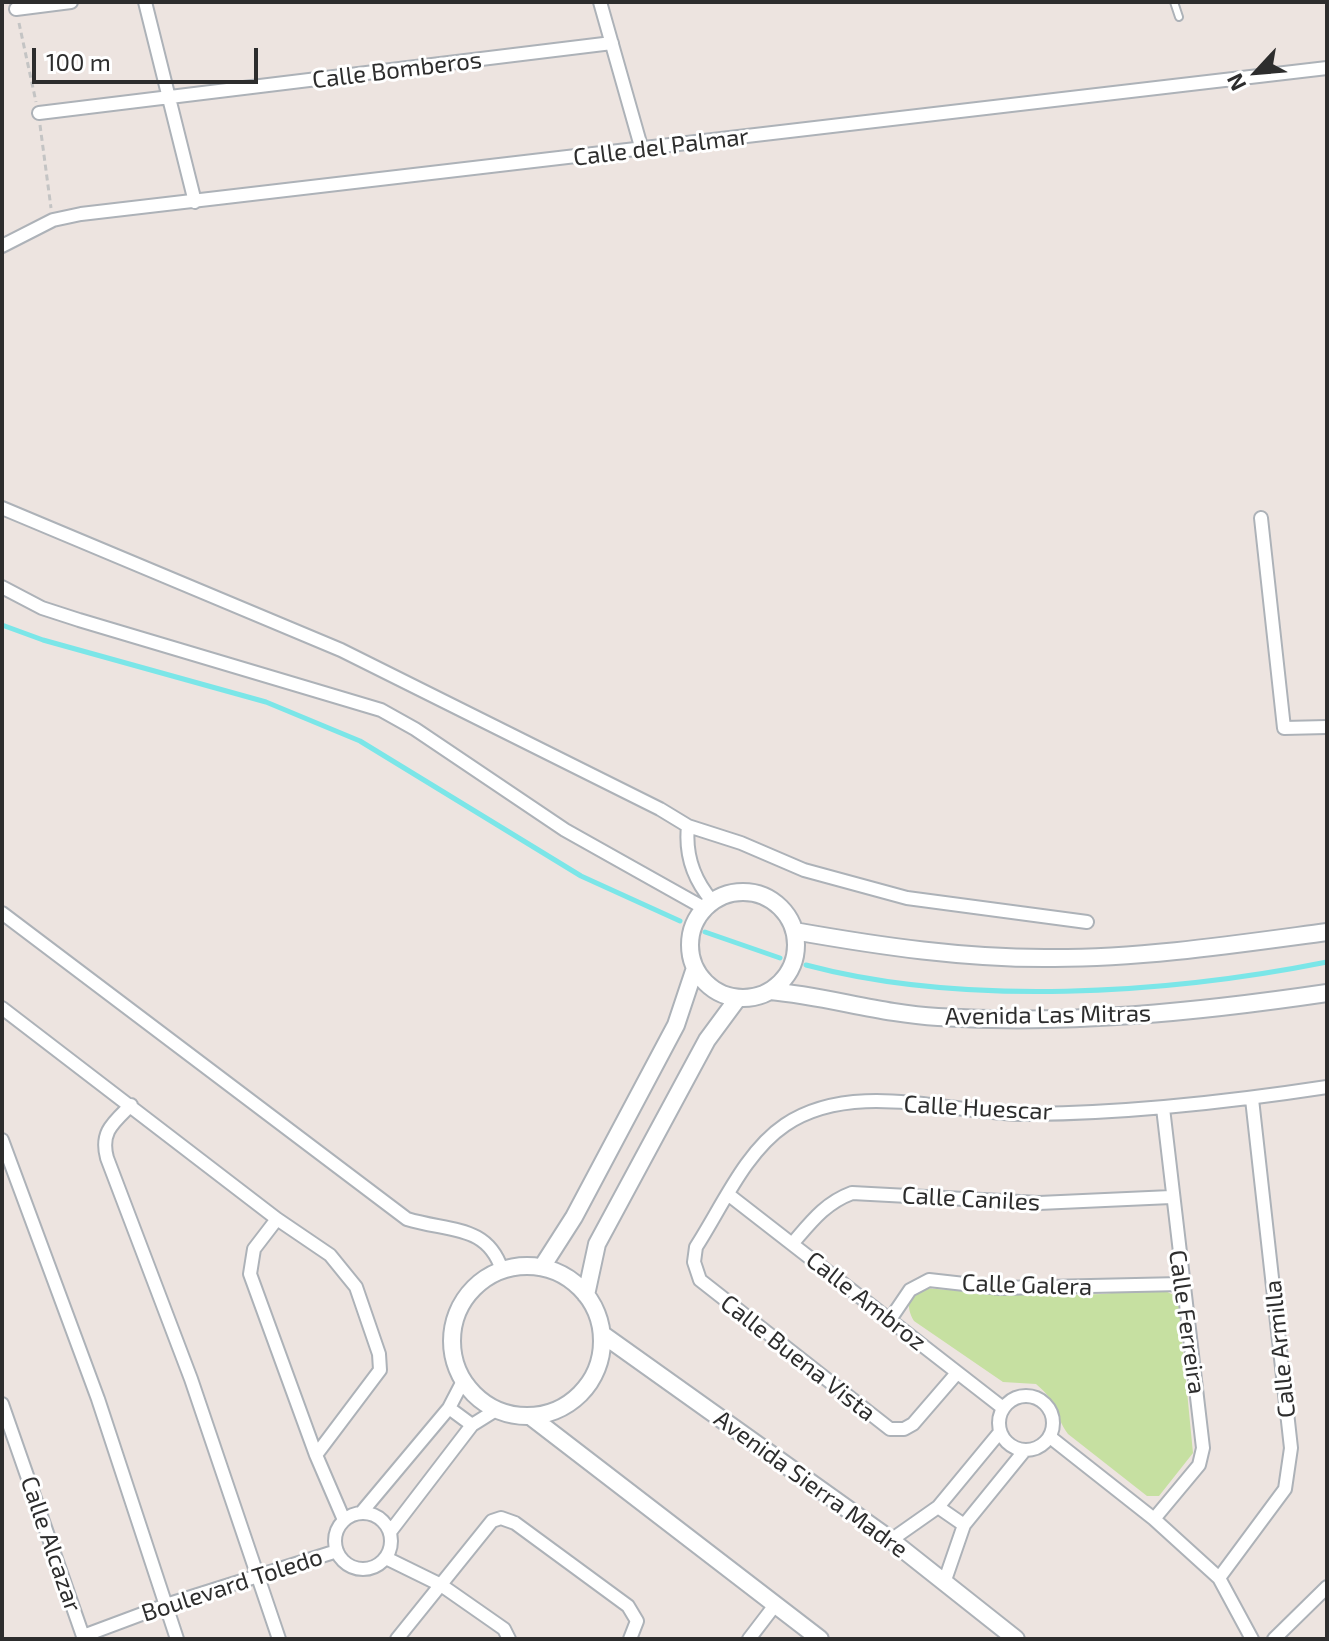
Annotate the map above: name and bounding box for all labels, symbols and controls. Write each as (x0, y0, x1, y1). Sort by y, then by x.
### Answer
scale bar (36, 32, 262, 82)
north arrow (1217, 32, 1297, 112)
street label: Calle Bomberos (311, 45, 483, 95)
text: 100 m (46, 47, 111, 76)
text: N (1220, 70, 1251, 95)
street label: Calle del Palmar (572, 122, 750, 172)
street label: Avenida Las Mitras (945, 999, 1151, 1031)
street label: Calle Huescar (903, 1090, 1053, 1126)
street label: Calle Caniles (901, 1181, 1041, 1217)
street label: Calle Ambroz (800, 1245, 932, 1357)
street label: Calle Ferreira (1163, 1248, 1211, 1396)
street label: Calle Galera (961, 1268, 1093, 1302)
street label: Calle Armilla (1258, 1279, 1302, 1419)
street label: Calle Buena Vista (715, 1289, 881, 1427)
street label: Avenida Sierra Madre (709, 1404, 913, 1564)
street label: Calle Alcazar (14, 1472, 88, 1616)
street label: Boulevard Toledo (138, 1542, 326, 1628)

